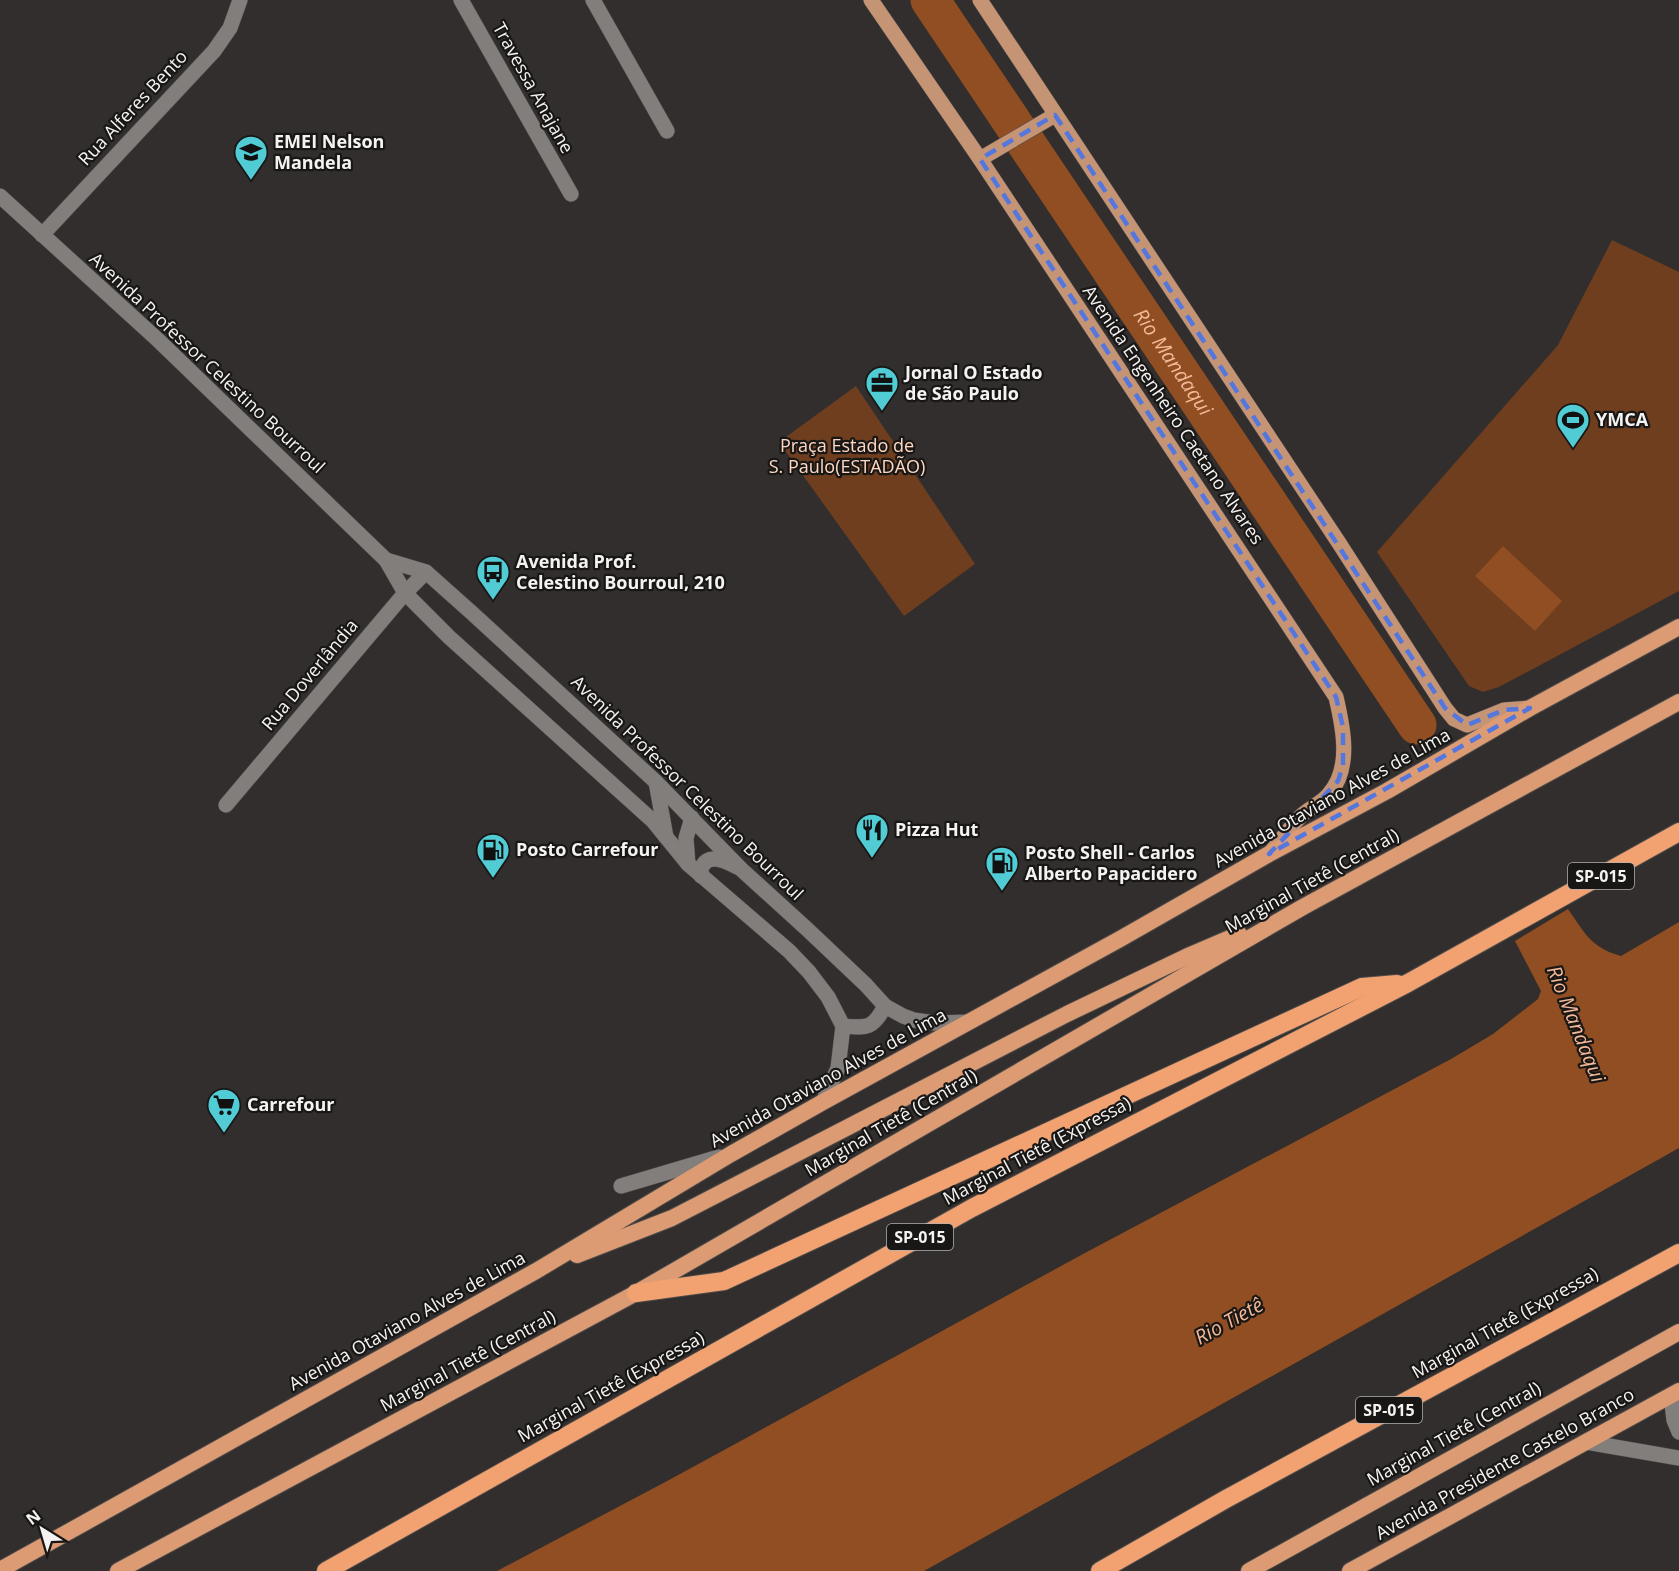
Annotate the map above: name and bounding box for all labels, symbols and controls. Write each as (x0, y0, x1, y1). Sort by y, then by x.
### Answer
street label: Travessa Anajane (488, 18, 580, 157)
street label: Rua Alferes Bento (72, 44, 192, 170)
place label: EMEI Nelson Mandela (274, 129, 384, 174)
school or university icon: EMEI Nelson Mandela (233, 134, 269, 181)
street label: Avenida Professor Celestino Bourroul (85, 247, 331, 478)
street label: Avenida Engenheiro Caetano Alvares (1078, 280, 1270, 549)
water label: Rio Mandaqui (1128, 303, 1220, 421)
place label: Jornal O Estado de São Paulo (903, 360, 1042, 405)
office icon: Jornal O Estado de São Paulo (864, 365, 900, 412)
sports icon: YMCA (1555, 402, 1591, 449)
place label: YMCA (1596, 407, 1649, 431)
park label: Praça Estado de S. Paulo(ESTADÃO) (769, 433, 925, 478)
place label: Avenida Prof. Celestino Bourroul, 210 (516, 549, 725, 594)
bus stop icon: Avenida Prof. Celestino Bourroul, 210 (475, 554, 511, 601)
street label: Rua Doverlândia (256, 614, 363, 735)
street label: Avenida Professor Celestino Bourroul (567, 670, 809, 905)
street label: Avenida Otaviano Alves de Lima (1209, 722, 1454, 872)
restaurant icon: Pizza Hut (854, 812, 890, 859)
place label: Pizza Hut (895, 817, 979, 841)
street label: Marginal Tietê (Central) (1220, 822, 1403, 938)
fuel station icon: Posto Carrefour (475, 832, 511, 879)
place label: Posto Carrefour (516, 837, 658, 861)
place label: Posto Shell - Carlos Alberto Papacidero (1025, 840, 1197, 885)
fuel station icon: Posto Shell - Carlos Alberto Papacidero (984, 845, 1020, 892)
road number: SP-015 (1568, 863, 1634, 889)
water label: Rio Mandaqui (1541, 962, 1612, 1087)
street label: Avenida Otaviano Alves de Lima (705, 1002, 950, 1152)
street label: Marginal Tietê (Central) (800, 1063, 981, 1181)
supermarket icon: Carrefour (206, 1087, 242, 1134)
street label: Marginal Tietê (Expressa) (938, 1090, 1135, 1210)
place label: Carrefour (247, 1092, 334, 1116)
road number: SP-015 (887, 1224, 953, 1250)
street label: Avenida Otaviano Alves de Lima (284, 1245, 529, 1395)
street label: Marginal Tietê (Expressa) (1407, 1261, 1602, 1383)
water label: Rio Tietê (1190, 1291, 1268, 1350)
street label: Marginal Tietê (Central) (376, 1304, 559, 1417)
street label: Marginal Tietê (Expressa) (513, 1325, 708, 1447)
street label: Marginal Tietê (Central) (1362, 1375, 1545, 1491)
street label: Avenida Presidente Castelo Branco (1371, 1382, 1638, 1545)
road number: SP-015 (1356, 1397, 1422, 1423)
north arrow (12, 1499, 72, 1559)
text: N (21, 1504, 45, 1530)

